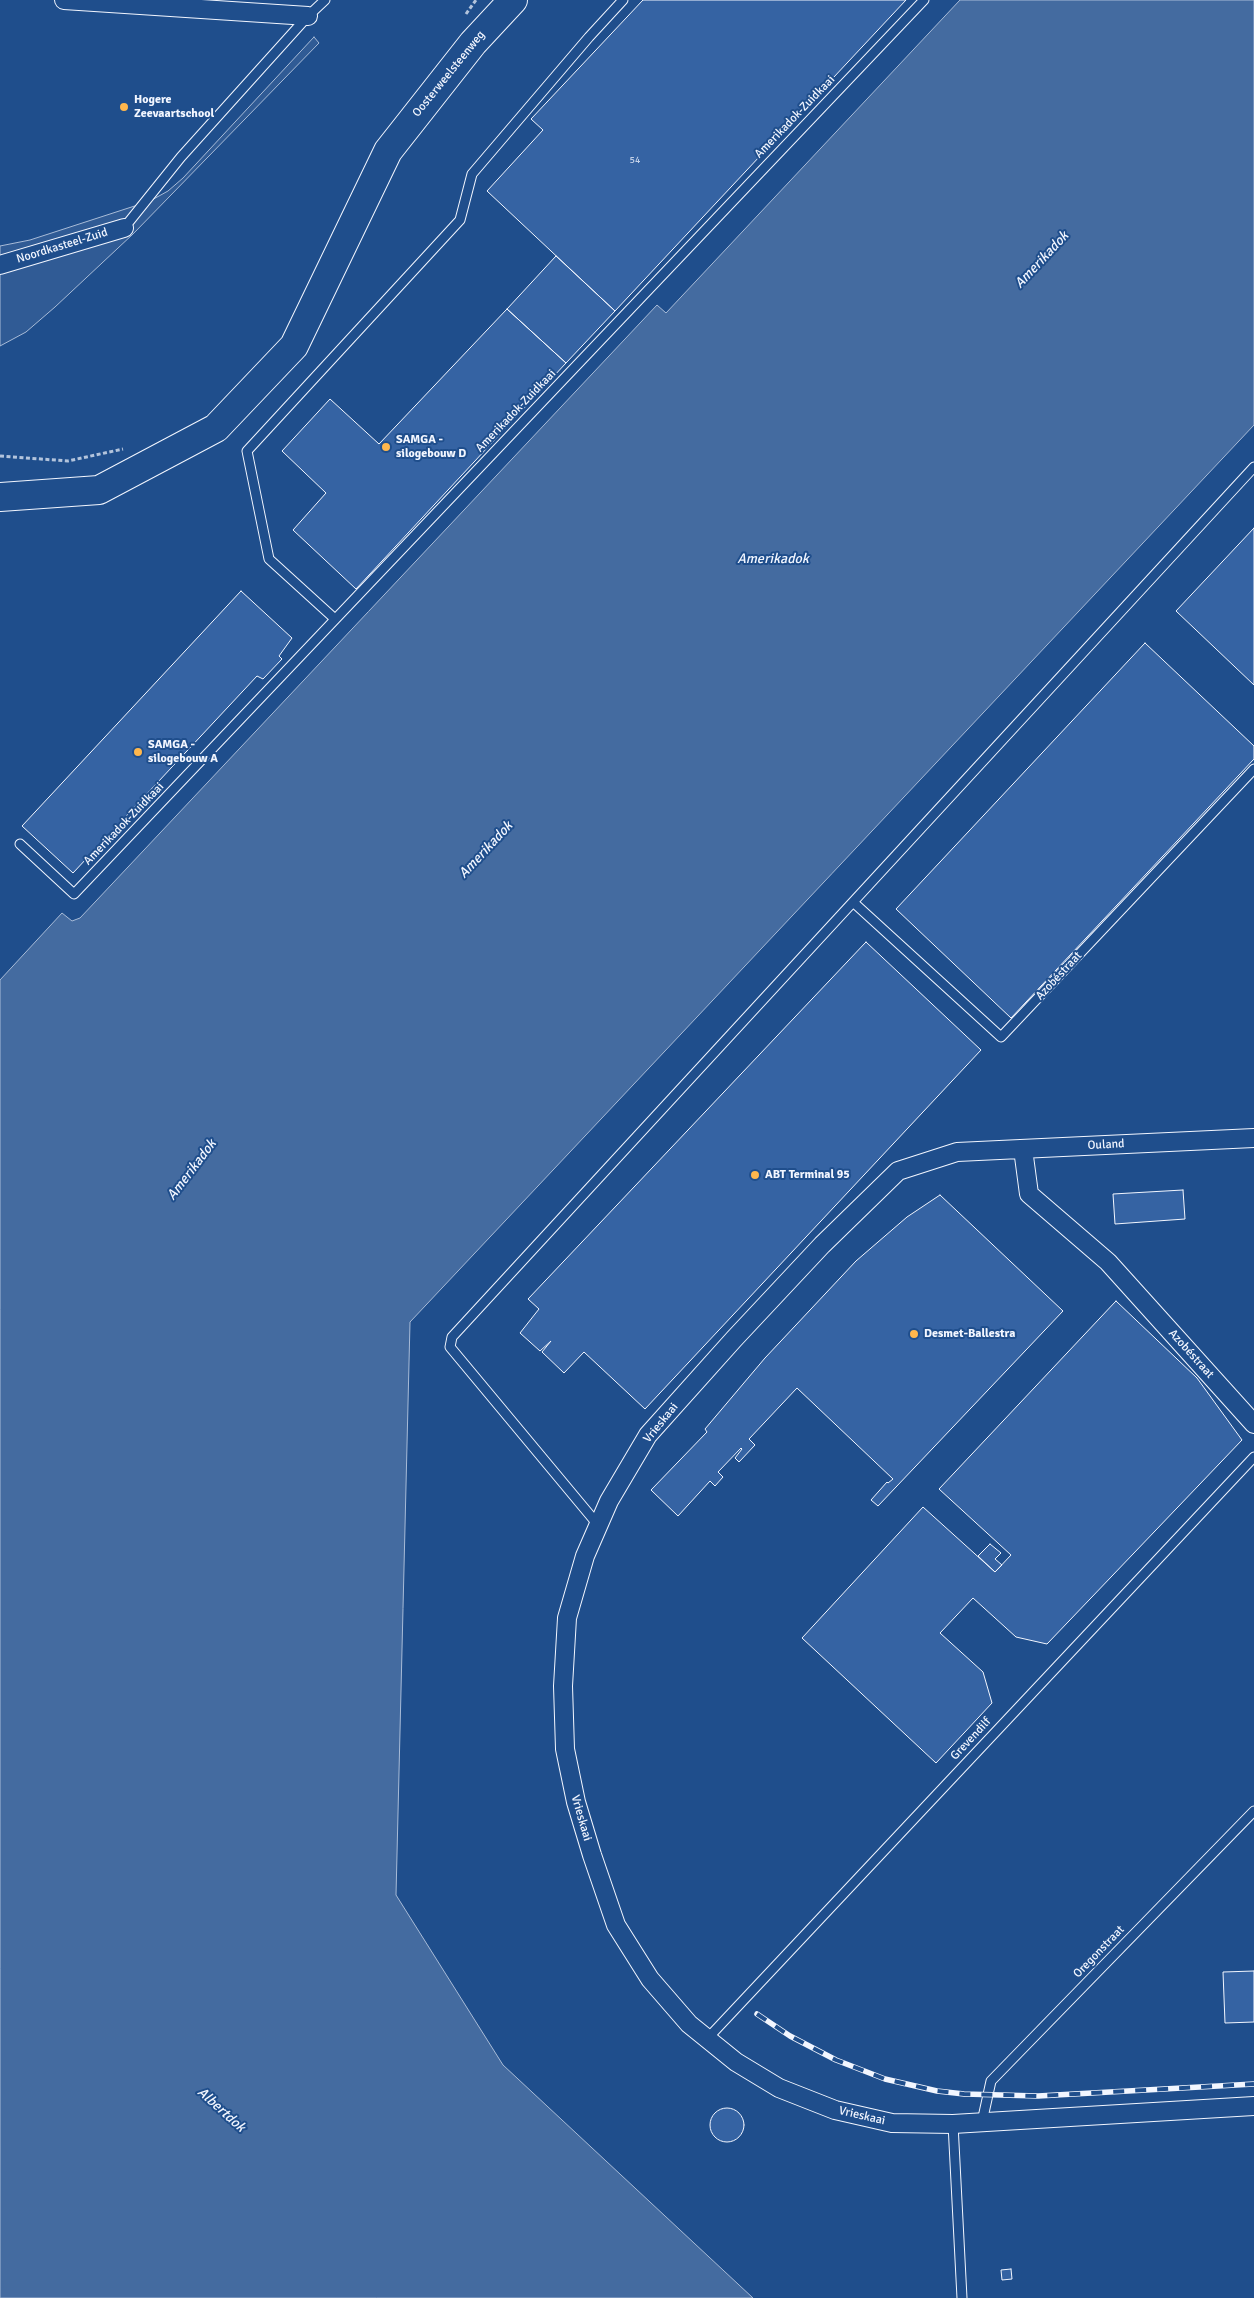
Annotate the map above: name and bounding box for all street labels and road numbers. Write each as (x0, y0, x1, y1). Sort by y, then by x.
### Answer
street label: Oosterweelsteenweg (410, 28, 488, 120)
street label: Amerikadok-Zuidkaai (752, 73, 838, 161)
street label: Noordkasteel-Zuid (15, 225, 109, 267)
street label: Amerikadok-Zuidkaai (473, 367, 559, 455)
street label: Amerikadok-Zuidkaai (81, 780, 167, 868)
street label: Azobéstraat (1033, 949, 1085, 1003)
street label: Ouland (1087, 1137, 1125, 1153)
street label: Azobéstraat (1165, 1326, 1217, 1382)
street label: Vrieskaai (641, 1400, 681, 1446)
street label: Grevendilf (948, 1715, 994, 1763)
street label: Vrieskaai (568, 1793, 594, 1843)
street label: Oregonstraat (1070, 1923, 1128, 1981)
street label: Vrieskaai (837, 2104, 887, 2128)

